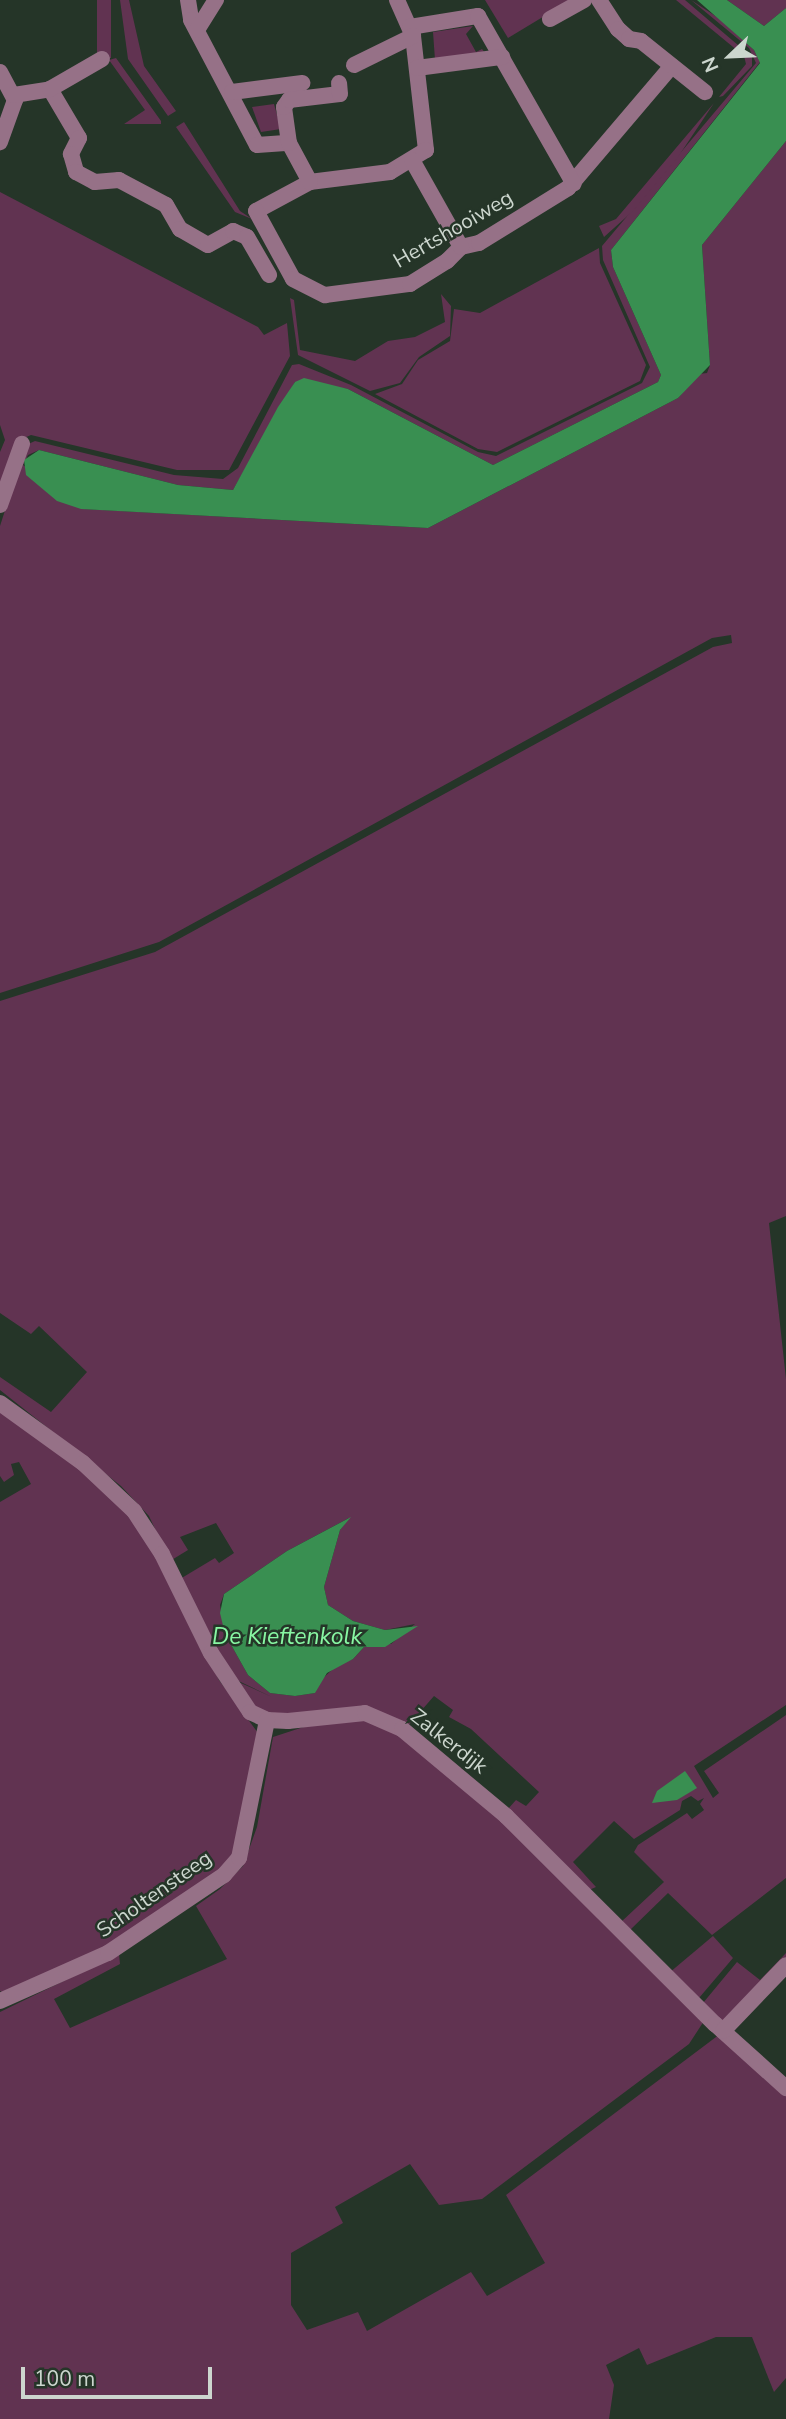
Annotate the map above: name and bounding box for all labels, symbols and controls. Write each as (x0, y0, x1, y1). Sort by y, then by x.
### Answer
north arrow (695, 21, 765, 91)
text: N (696, 53, 725, 76)
street label: Hertshooiweg (389, 185, 517, 273)
water label: De Kieftenkolk (212, 1623, 362, 1651)
street label: Zalkerdijk (405, 1703, 493, 1779)
street label: Scholtensteeg (92, 1845, 216, 1943)
scale bar (24, 2352, 215, 2396)
text: 100 m (34, 2365, 95, 2393)

